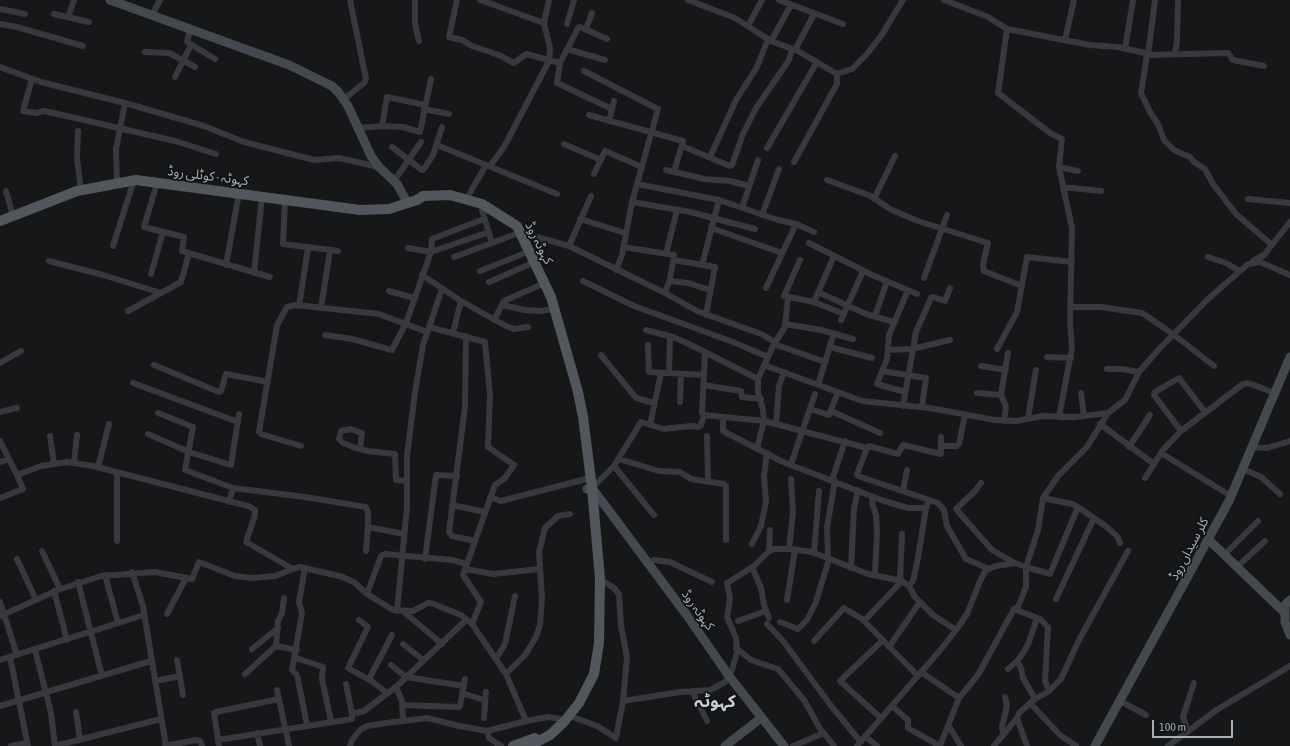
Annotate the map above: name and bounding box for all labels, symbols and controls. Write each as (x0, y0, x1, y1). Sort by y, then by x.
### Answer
street label: کہوٹہ - کوٹلی روڈ (167, 163, 249, 189)
street label: کہوٹہ روڈ (522, 219, 556, 267)
street label: کلر سیداں روڈ (1166, 515, 1212, 583)
street label: کہوٹہ روڈ (678, 587, 718, 633)
district label: کہوٹہ (694, 692, 736, 712)
scale bar (1154, 712, 1235, 738)
text: 100 m (1159, 720, 1186, 734)

